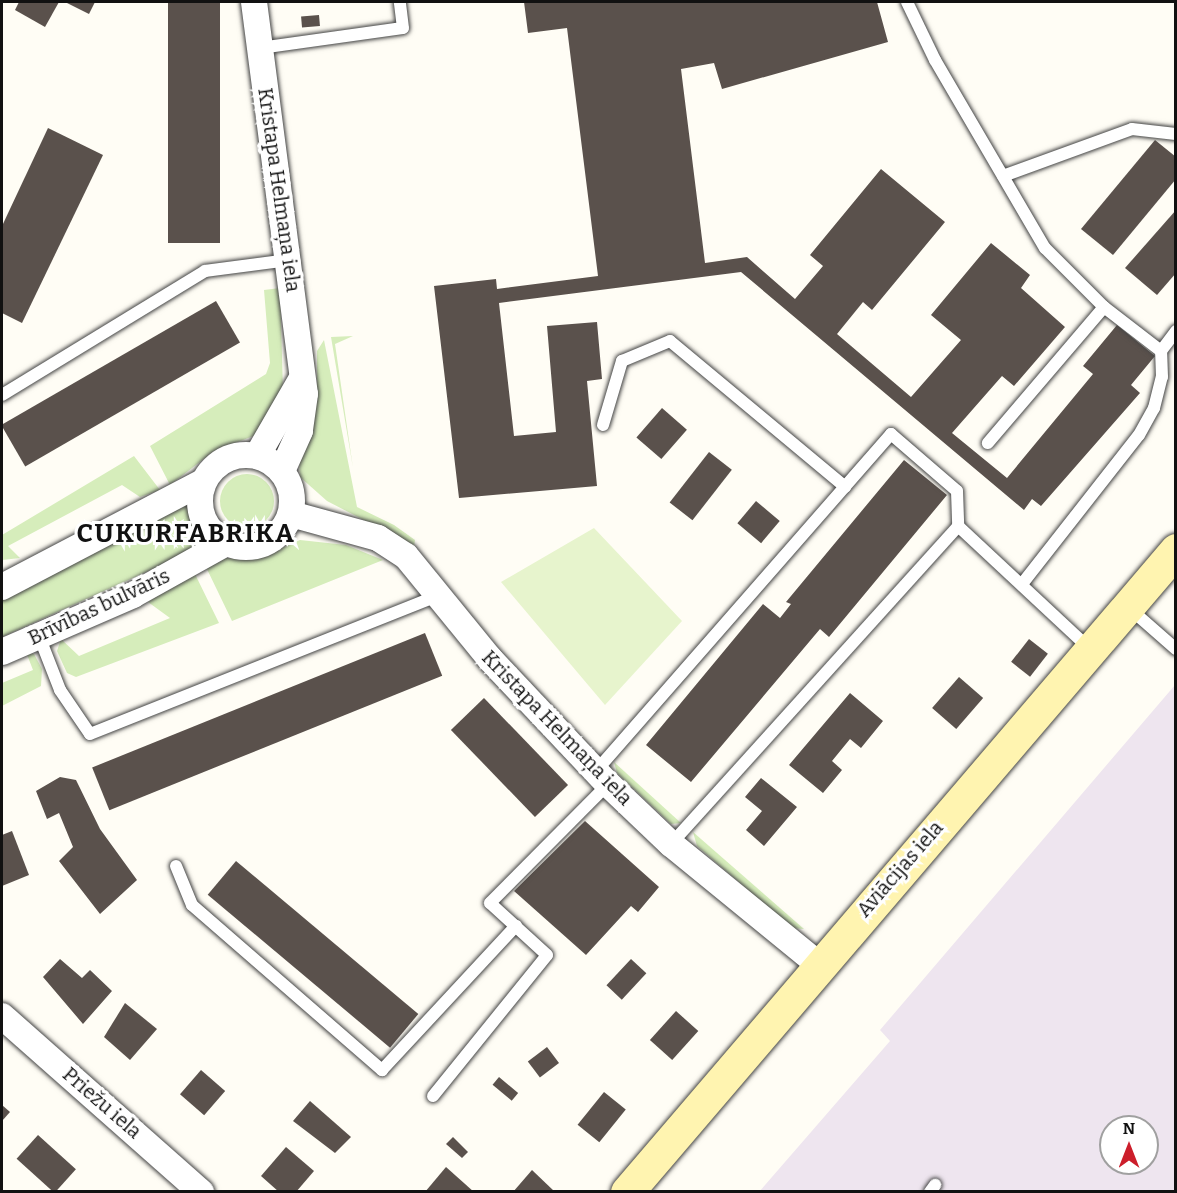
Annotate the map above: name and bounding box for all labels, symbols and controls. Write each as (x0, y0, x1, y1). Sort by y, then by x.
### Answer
street label: Kristapa Helmaņa iela (253, 86, 305, 294)
district label: CUKURFABRIKA (77, 518, 295, 550)
street label: Brīvības bulvāris (24, 564, 174, 650)
street label: Kristapa Helmaņa iela (477, 646, 637, 810)
street label: Aviācijas iela (852, 816, 948, 922)
street label: Priežu iela (58, 1062, 146, 1144)
north arrow (1099, 1115, 1159, 1175)
text: N (1123, 1119, 1135, 1138)

